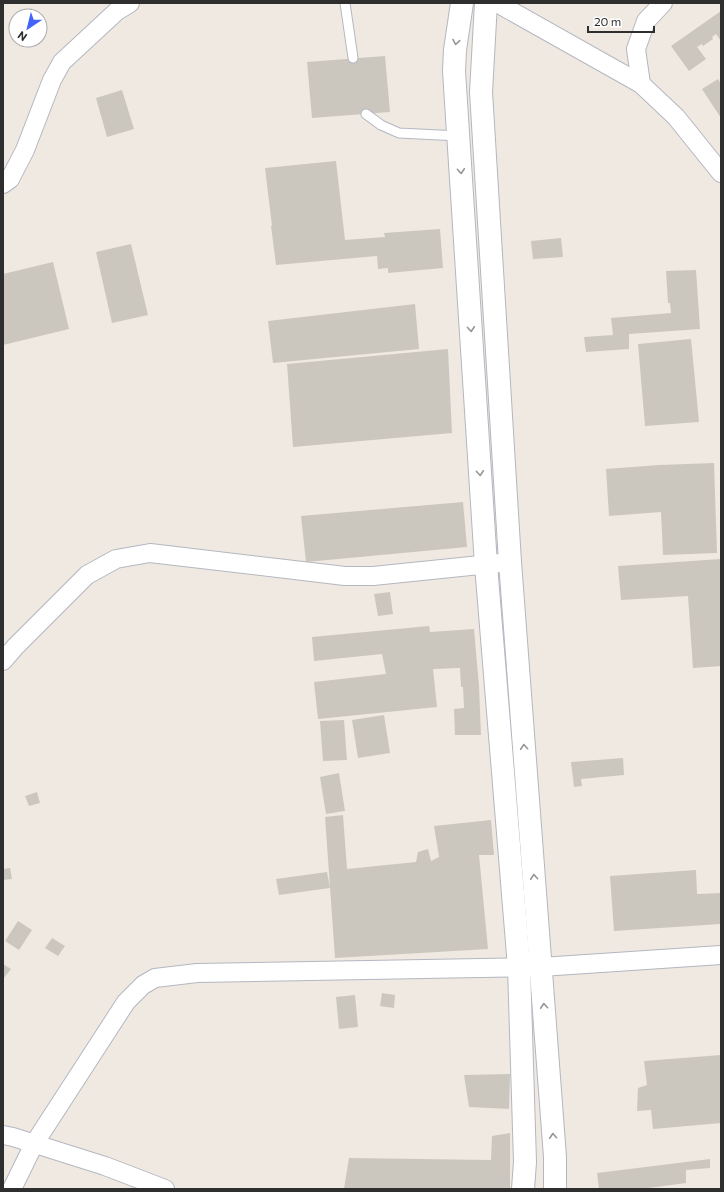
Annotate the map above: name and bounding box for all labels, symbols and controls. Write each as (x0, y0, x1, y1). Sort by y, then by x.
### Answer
north arrow (8, 8, 48, 48)
scale bar (588, 8, 654, 34)
text: 20 m (594, 14, 621, 28)
text: N (15, 29, 29, 44)
one-way arrow (452, 38, 461, 45)
one-way arrow (457, 168, 466, 174)
one-way arrow (467, 326, 476, 332)
one-way arrow (476, 470, 485, 476)
one-way arrow (520, 744, 529, 750)
one-way arrow (530, 874, 539, 880)
one-way arrow (539, 1003, 548, 1009)
one-way arrow (549, 1133, 558, 1139)

